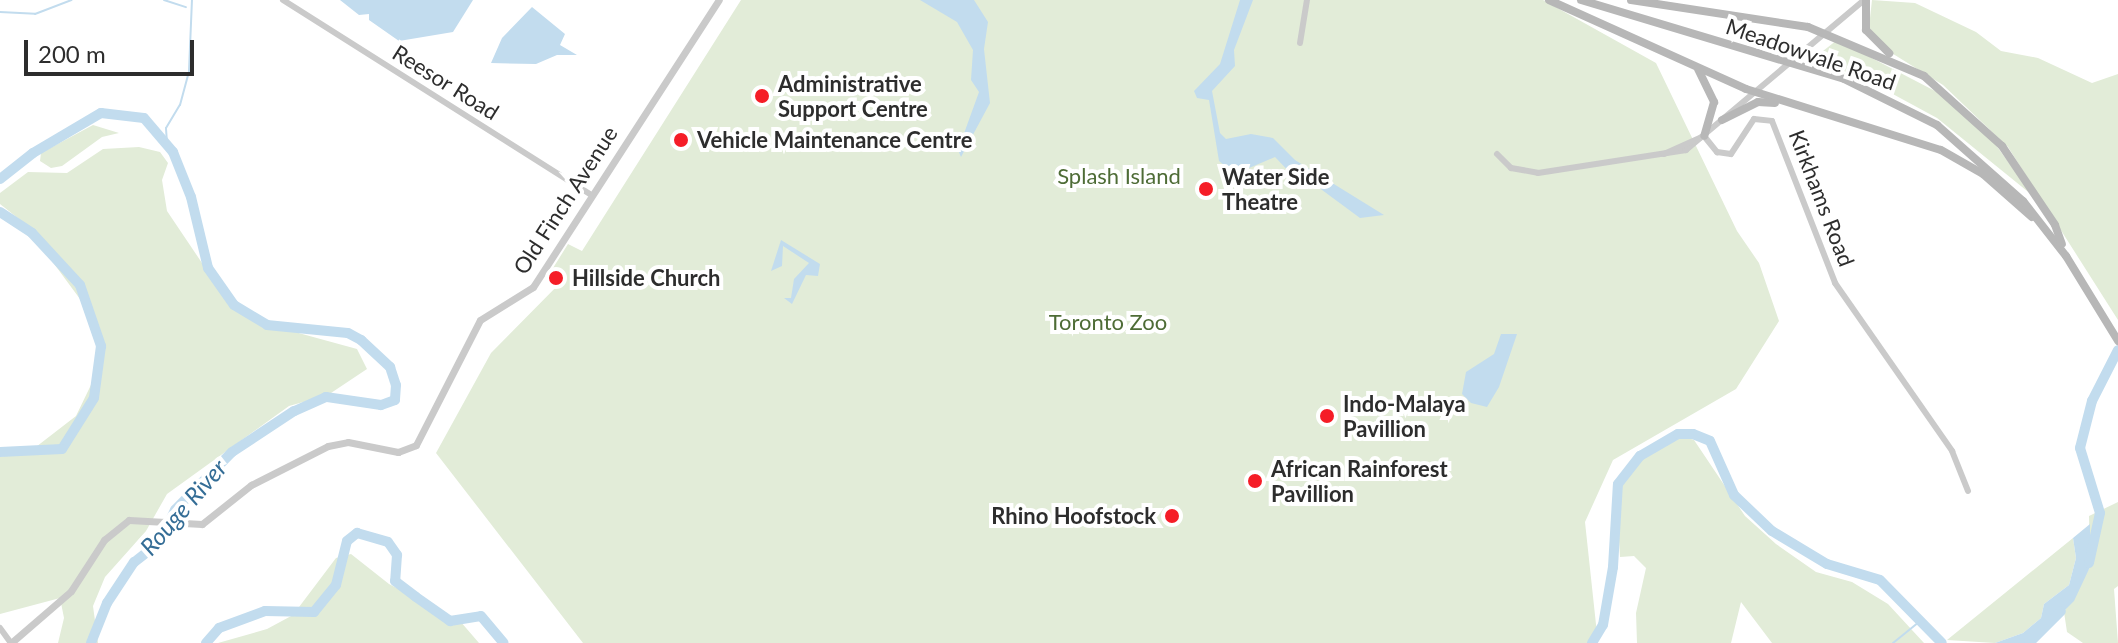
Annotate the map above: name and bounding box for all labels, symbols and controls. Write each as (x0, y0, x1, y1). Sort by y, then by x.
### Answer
street label: Meadowvale Road (1723, 13, 1899, 95)
scale bar (28, 24, 198, 74)
text: 200 m (38, 39, 106, 68)
street label: Reesor Road (388, 39, 504, 125)
place label: Administrative Support Centre (778, 70, 928, 122)
marker: Administrative Support Centre (753, 87, 771, 105)
street label: Old Finch Avenue (507, 121, 623, 279)
street label: Kirkhams Road (1784, 126, 1860, 270)
place label: Vehicle Maintenance Centre (697, 127, 972, 153)
marker: Vehicle Maintenance Centre (672, 131, 690, 149)
park label: Splash Island (1057, 163, 1181, 189)
place label: Water Side Theatre (1222, 163, 1330, 214)
marker: Water Side Theatre (1197, 180, 1215, 198)
place label: Hillside Church (572, 265, 720, 291)
marker: Hillside Church (547, 269, 565, 287)
park label: Toronto Zoo (1049, 309, 1167, 335)
place label: Indo-Malaya Pavillion (1343, 390, 1466, 442)
marker: Indo-Malaya Pavillion (1318, 407, 1336, 425)
water label: Rouge River (134, 453, 232, 561)
place label: African Rainforest Pavillion (1271, 455, 1448, 506)
marker: African Rainforest Pavillion (1246, 472, 1264, 490)
place label: Rhino Hoofstock (991, 503, 1156, 529)
marker: Rhino Hoofstock (1163, 507, 1181, 525)

